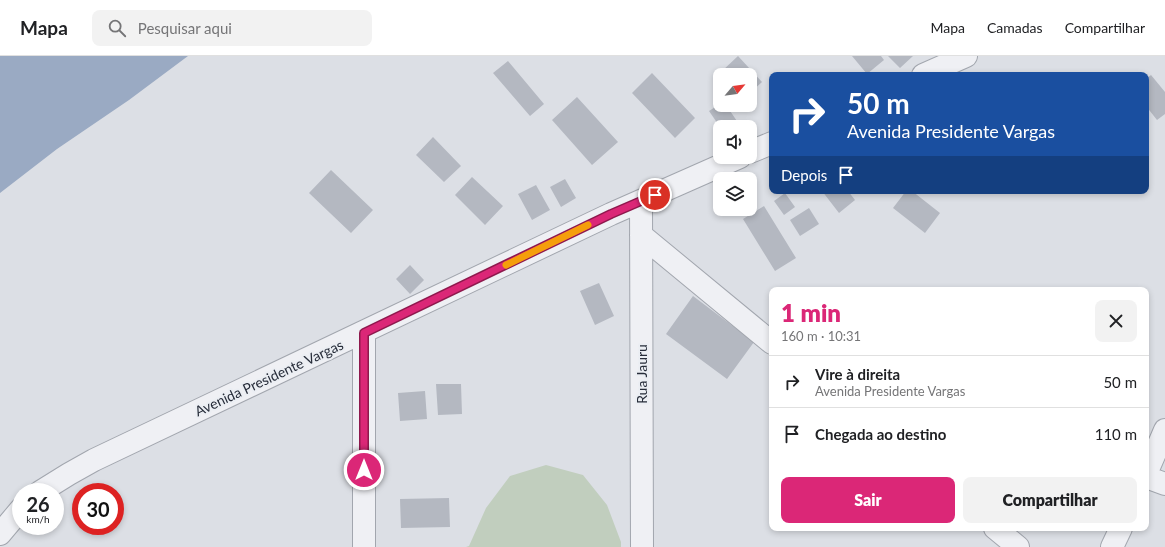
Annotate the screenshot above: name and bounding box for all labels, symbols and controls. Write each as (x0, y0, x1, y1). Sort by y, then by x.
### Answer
search box (92, 10, 372, 46)
text: Mapa (20, 16, 68, 39)
icon: search (106, 17, 128, 39)
text: Pesquisar aqui (138, 19, 232, 37)
text: Mapa (930, 19, 965, 36)
text: Camadas (987, 19, 1043, 36)
text: Compartilhar (1065, 19, 1145, 36)
north arrow (713, 68, 757, 112)
map controls (713, 68, 757, 216)
text: 50 m (847, 86, 910, 120)
icon: right (781, 88, 833, 140)
button: sound (713, 120, 757, 164)
text: Avenida Presidente Vargas (847, 120, 1055, 142)
icon: arrive (835, 164, 857, 186)
text: Depois (781, 166, 827, 184)
button: layers (713, 172, 757, 216)
pin (638, 178, 672, 212)
icon: arrive (644, 184, 666, 206)
text: 1 min (781, 298, 841, 327)
button: close (1095, 300, 1137, 342)
text: 160 m · 10:31 (781, 328, 861, 344)
street label: Avenida Presidente Vargas (192, 336, 346, 419)
street label: Rua Jauru (633, 344, 650, 404)
text: Vire à direita (815, 365, 900, 383)
icon: right (781, 371, 803, 393)
text: 50 m (1103, 373, 1137, 391)
text: Avenida Presidente Vargas (815, 383, 965, 399)
icon: arrive (781, 423, 803, 445)
text: Chegada ao destino (815, 425, 946, 443)
text: 110 m (1095, 425, 1137, 443)
position arrow (343, 449, 385, 491)
button: Sair (781, 477, 955, 523)
button: Compartilhar (963, 477, 1137, 523)
speed limit sign: 30 (72, 483, 124, 535)
text: 26 (26, 492, 50, 516)
text: km/h (26, 513, 50, 525)

